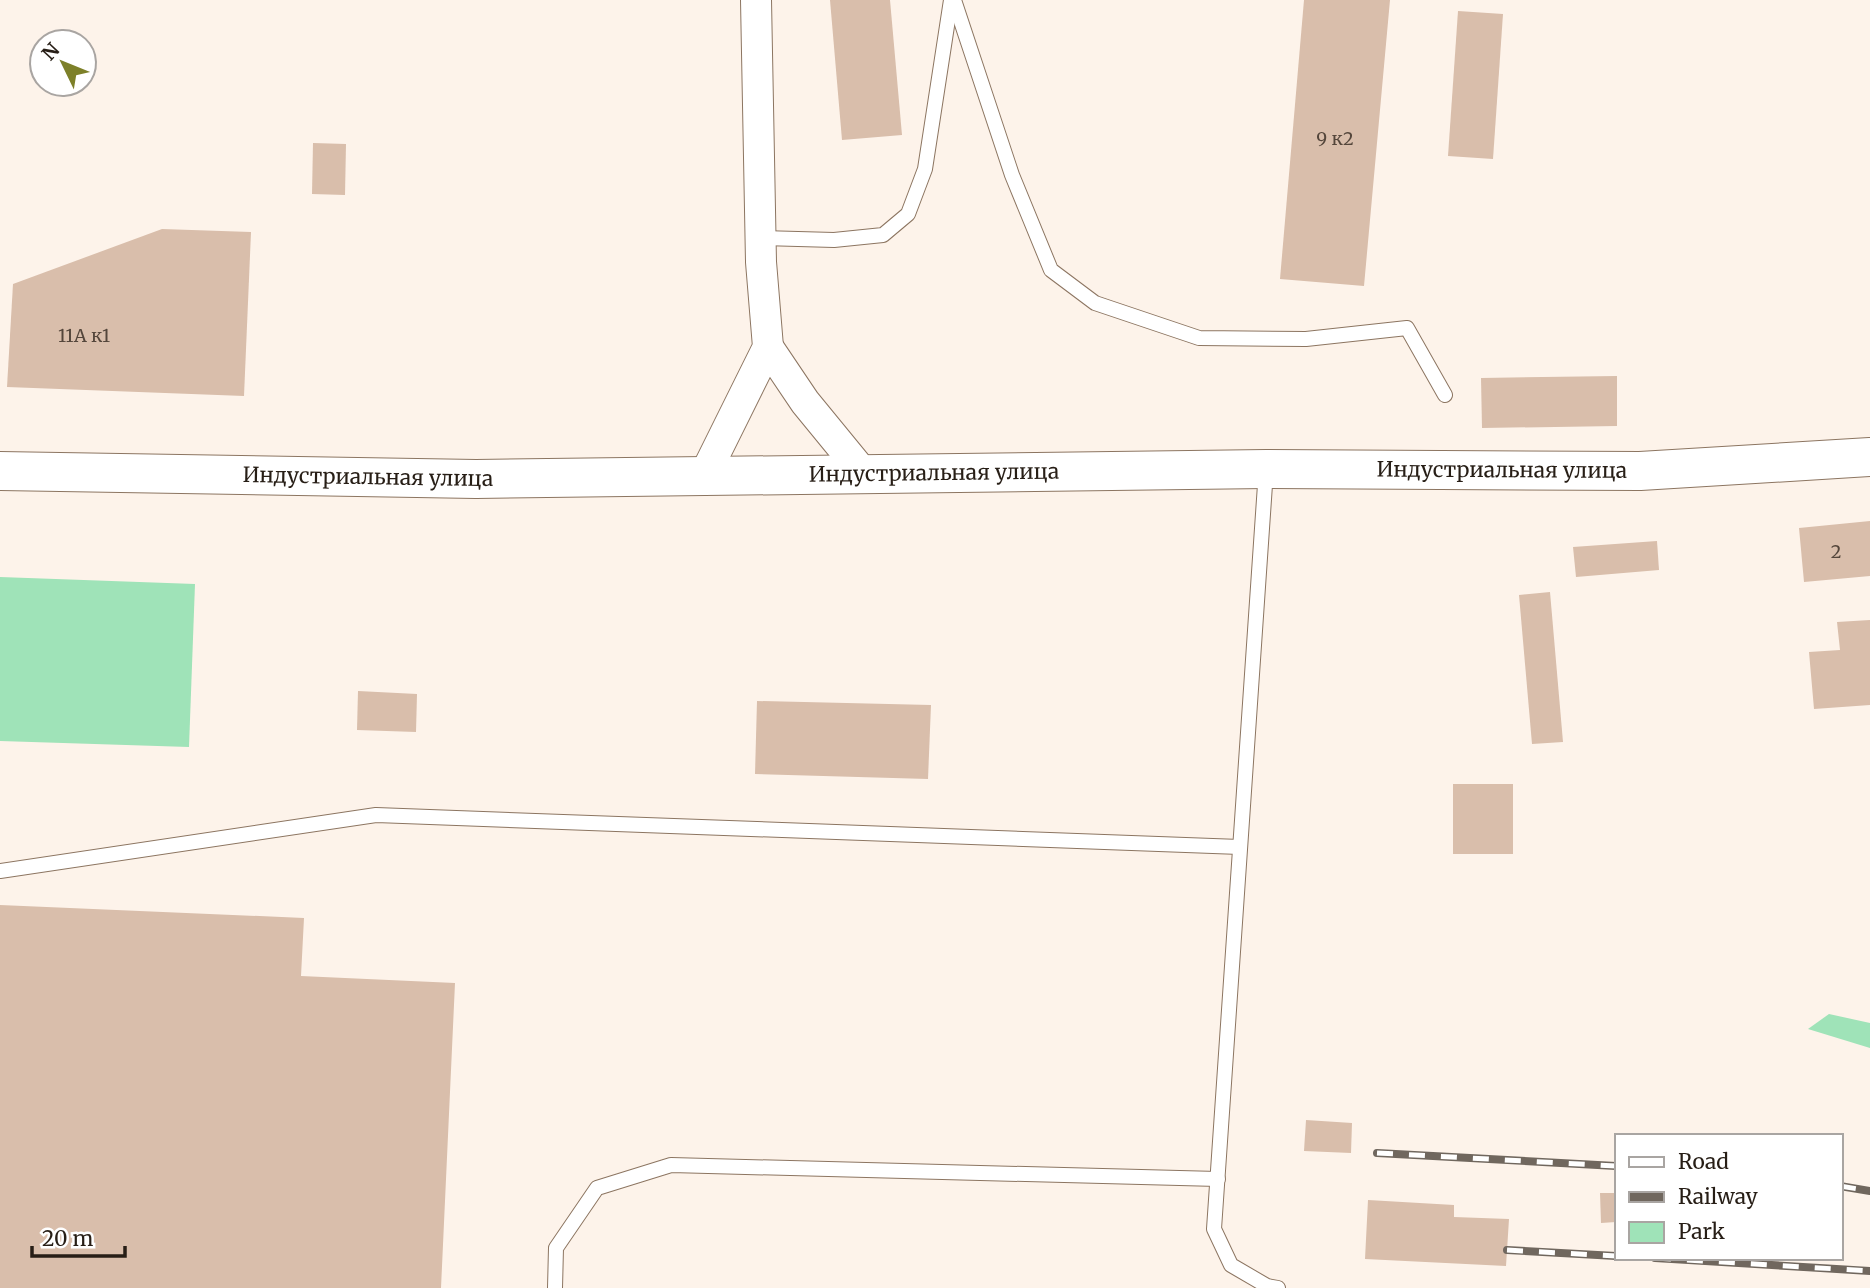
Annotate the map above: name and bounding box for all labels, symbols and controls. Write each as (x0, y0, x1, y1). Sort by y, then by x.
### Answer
north arrow (28, 28, 98, 98)
text: N (37, 38, 64, 65)
house number: 9 к2 (1316, 127, 1354, 150)
house number: 11А к1 (58, 324, 110, 347)
street label: Индустриальная улица (1377, 456, 1627, 484)
street label: Индустриальная улица (808, 458, 1059, 488)
street label: Индустриальная улица (243, 461, 493, 492)
house number: 2 (1831, 540, 1841, 563)
legend (1615, 1134, 1842, 1260)
text: Road (1678, 1148, 1729, 1175)
text: Railway (1678, 1183, 1759, 1210)
scale bar (32, 1214, 124, 1258)
text: Park (1678, 1218, 1725, 1245)
text: 20 m (42, 1225, 94, 1252)

